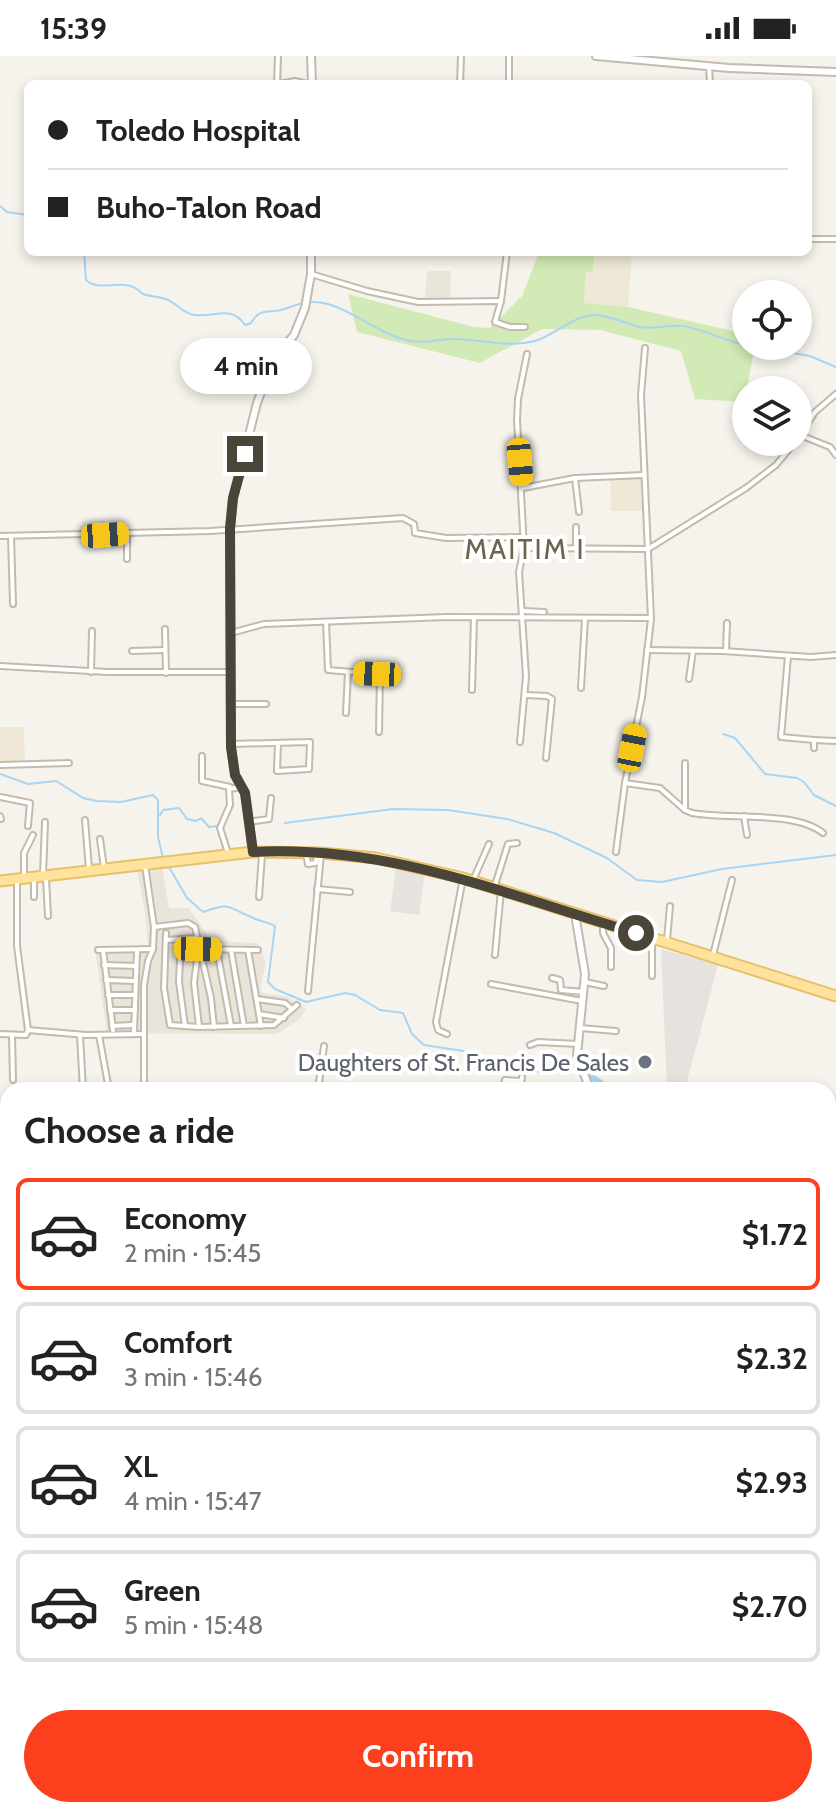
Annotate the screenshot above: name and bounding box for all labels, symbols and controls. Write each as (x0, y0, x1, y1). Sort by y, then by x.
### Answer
text: 15:39 (40, 10, 107, 47)
text: Toledo Hospital (96, 112, 300, 149)
text: Buho-Talon Road (96, 189, 322, 226)
map controls (732, 280, 812, 456)
button: locate (732, 280, 812, 360)
callout: 4 min (179, 338, 311, 394)
text: 4 min (213, 350, 279, 382)
button: layers (732, 376, 812, 456)
route end (227, 436, 263, 472)
car (506, 437, 534, 487)
car (80, 521, 130, 549)
district label: MAITIM I (464, 532, 586, 566)
car (353, 661, 401, 687)
car (616, 722, 648, 774)
route start (618, 915, 654, 951)
car (174, 937, 222, 961)
place label: Daughters of St. Francis De Sales (298, 1048, 629, 1077)
marker: Daughters of St. Francis De Sales (636, 1053, 654, 1071)
text: Choose a ride (24, 1108, 234, 1152)
icon: car (28, 1198, 100, 1270)
text: Economy (124, 1200, 247, 1237)
text: $1.72 (742, 1216, 808, 1253)
text: 2 min · 15:45 (124, 1237, 261, 1269)
icon: car (28, 1322, 100, 1394)
text: Comfort (124, 1324, 232, 1361)
text: $2.32 (736, 1340, 808, 1377)
text: 3 min · 15:46 (124, 1361, 262, 1393)
icon: car (28, 1446, 100, 1518)
text: XL (124, 1448, 158, 1485)
text: $2.93 (735, 1464, 808, 1501)
text: 4 min · 15:47 (124, 1485, 262, 1517)
icon: car (28, 1570, 100, 1642)
text: Green (124, 1572, 201, 1609)
text: $2.70 (732, 1588, 808, 1625)
text: 5 min · 15:48 (124, 1609, 263, 1641)
button: Confirm (24, 1710, 812, 1802)

